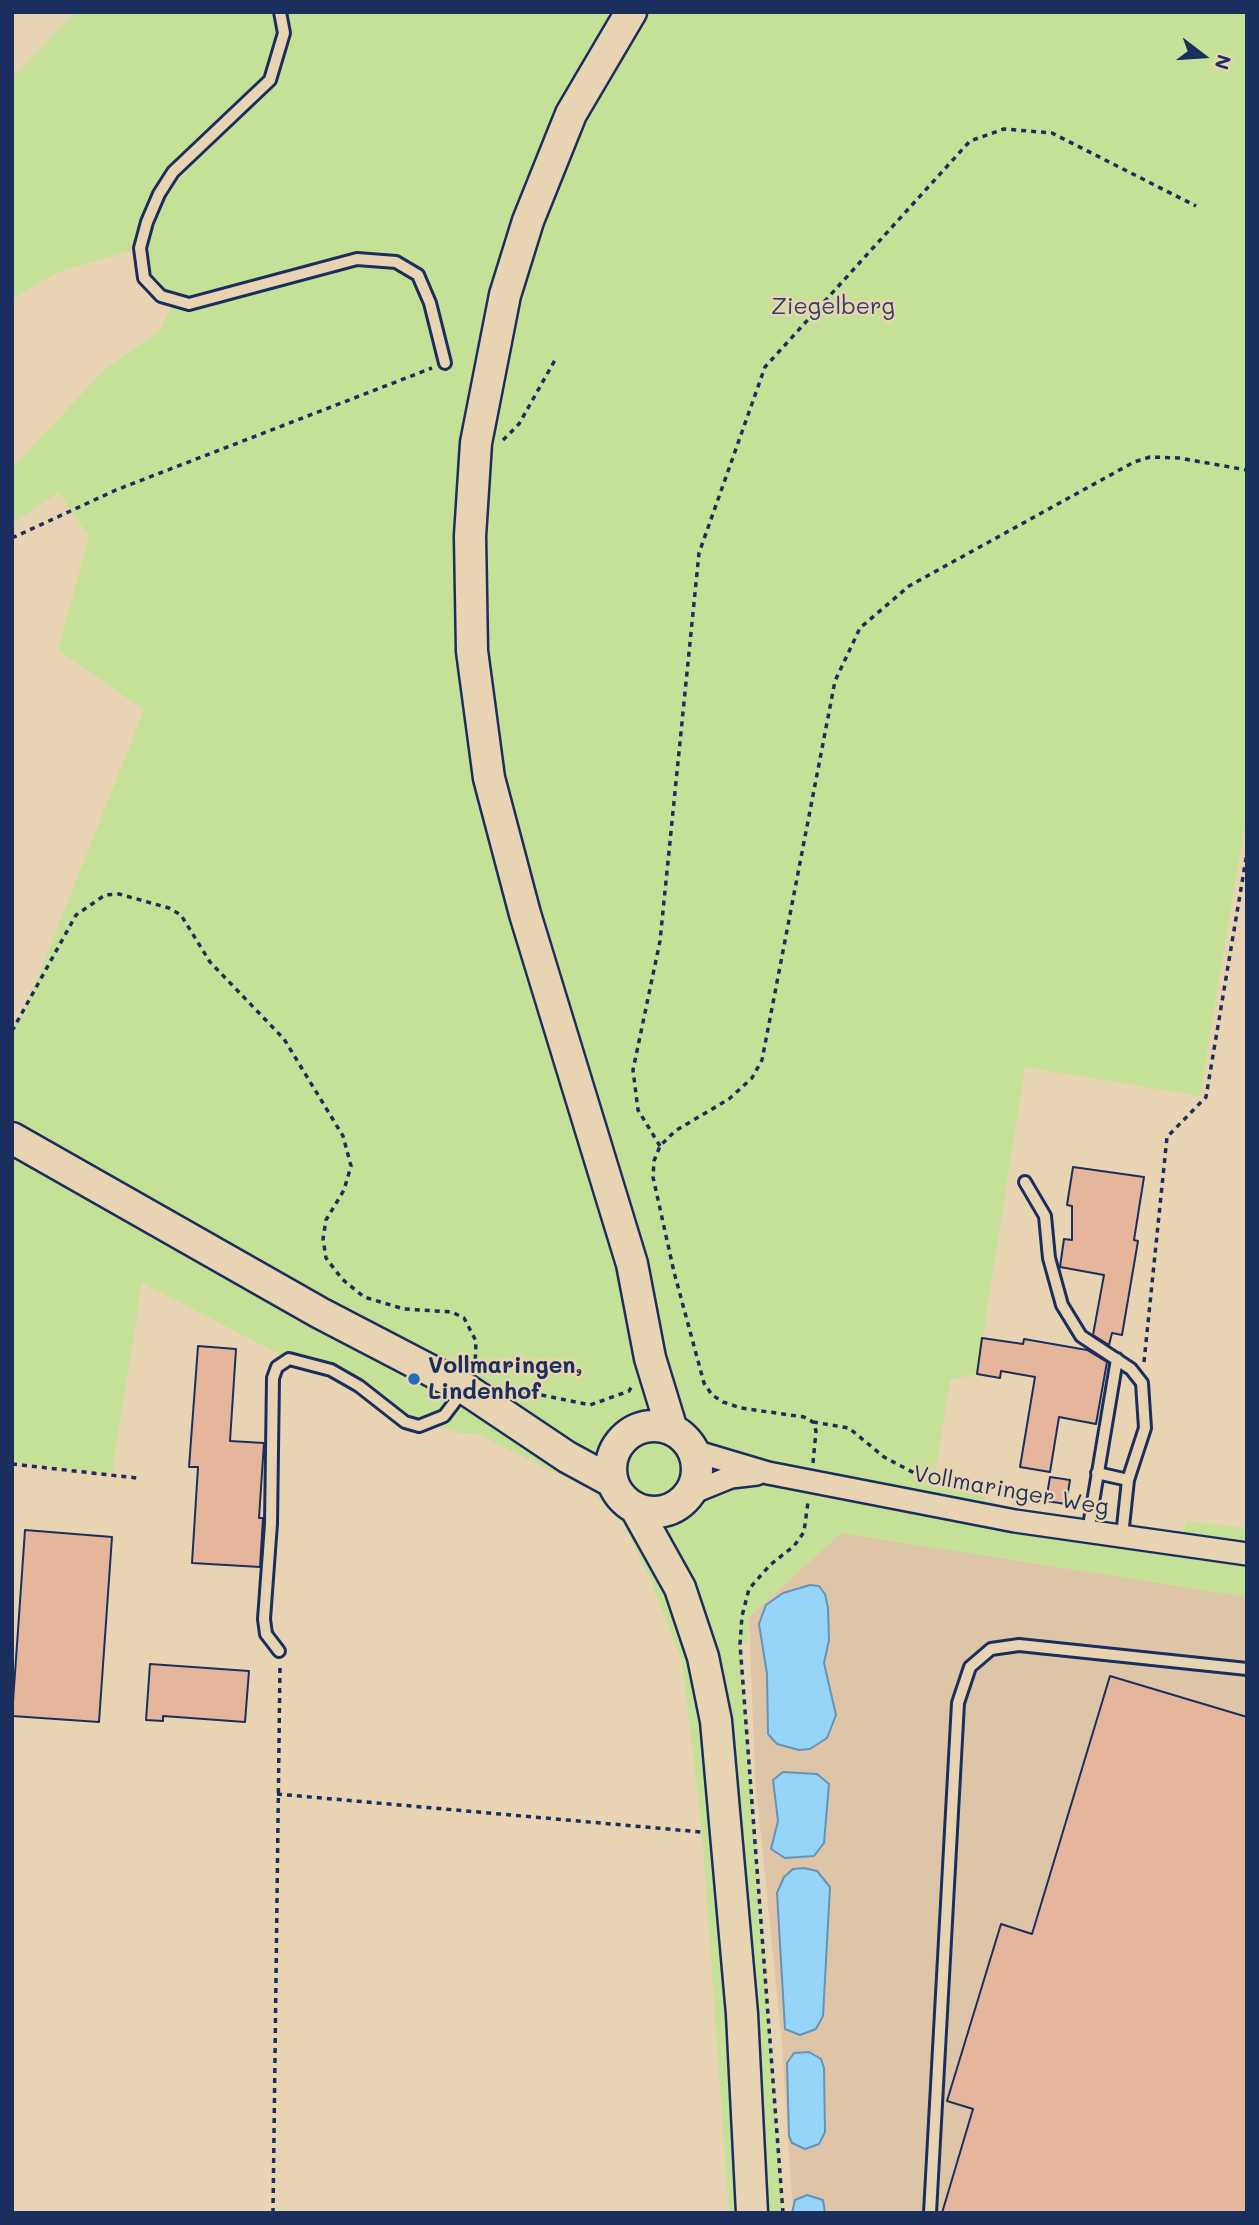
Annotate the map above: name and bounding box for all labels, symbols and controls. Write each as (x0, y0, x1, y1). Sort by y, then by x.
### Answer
north arrow (1168, 21, 1238, 91)
text: N (1210, 52, 1238, 73)
park label: Ziegelberg (771, 293, 895, 321)
place label: Vollmaringen, Lindenhof (428, 1352, 583, 1406)
marker: Vollmaringen, Lindenhof (406, 1371, 422, 1387)
street label: Vollmaringer Weg (911, 1460, 1111, 1522)

